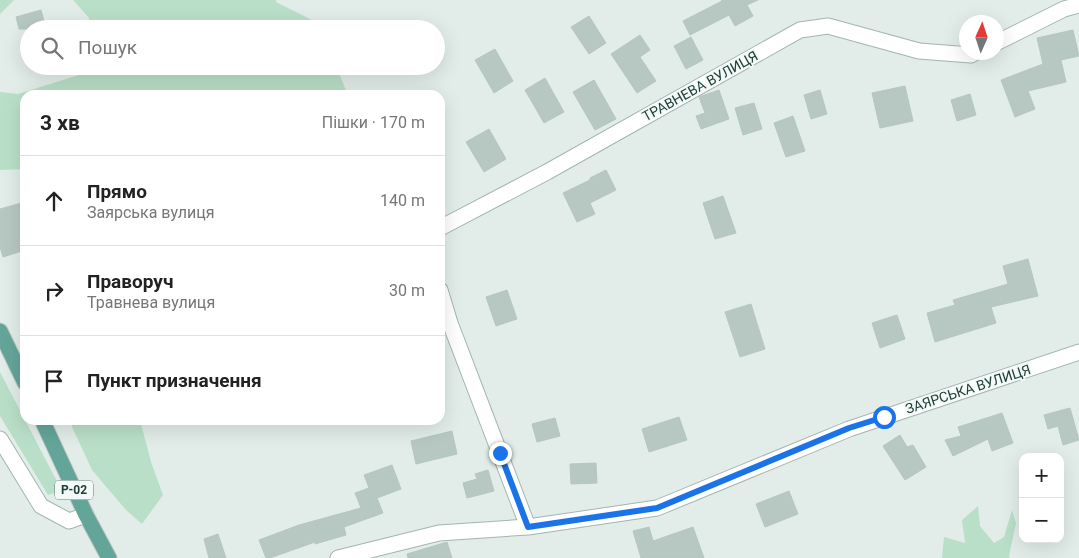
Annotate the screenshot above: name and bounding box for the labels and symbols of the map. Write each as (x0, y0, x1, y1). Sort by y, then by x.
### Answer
north arrow (959, 15, 1004, 60)
street label: ТРАВНЕВА ВУЛИЦЯ (639, 48, 761, 124)
street label: ЗАЯРСЬКА ВУЛИЦЯ (903, 361, 1033, 417)
route start (873, 406, 896, 429)
route end (489, 442, 512, 465)
road number: Р-02 (55, 480, 93, 500)

